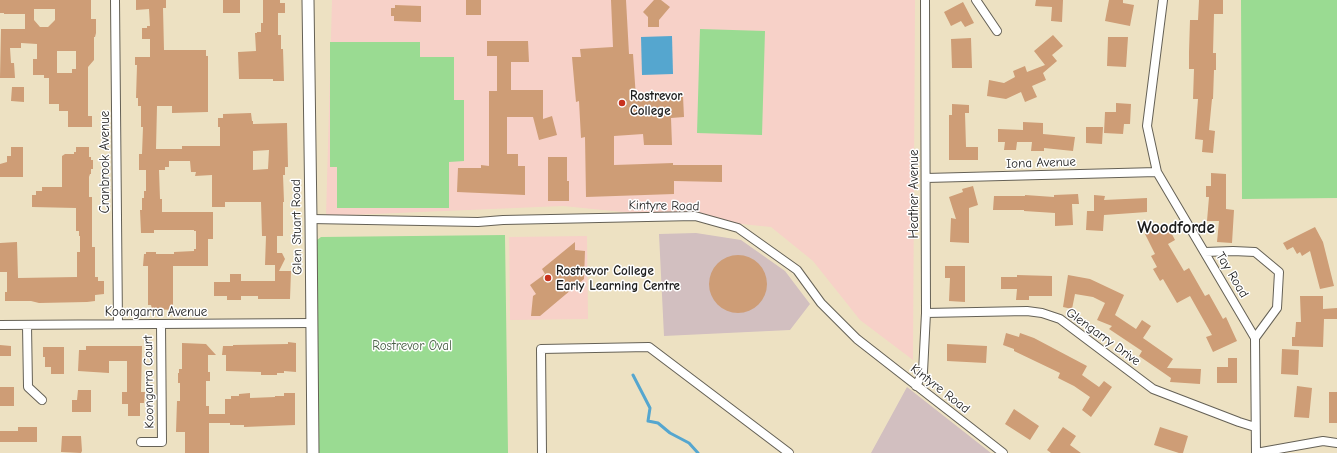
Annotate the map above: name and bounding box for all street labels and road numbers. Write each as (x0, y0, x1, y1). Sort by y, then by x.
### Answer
street label: Cranbrook Avenue (97, 111, 113, 213)
street label: Heather Avenue (906, 150, 922, 238)
street label: Iona Avenue (1006, 154, 1076, 172)
street label: Glen Stuart Road (288, 179, 306, 275)
street label: Kintyre Road (628, 198, 700, 214)
street label: Tay Road (1212, 249, 1252, 301)
street label: Koongarra Avenue (105, 304, 207, 320)
street label: Glengarry Drive (1063, 305, 1143, 369)
street label: Koongarra Court (140, 335, 158, 429)
street label: Kintyre Road (907, 361, 973, 417)

